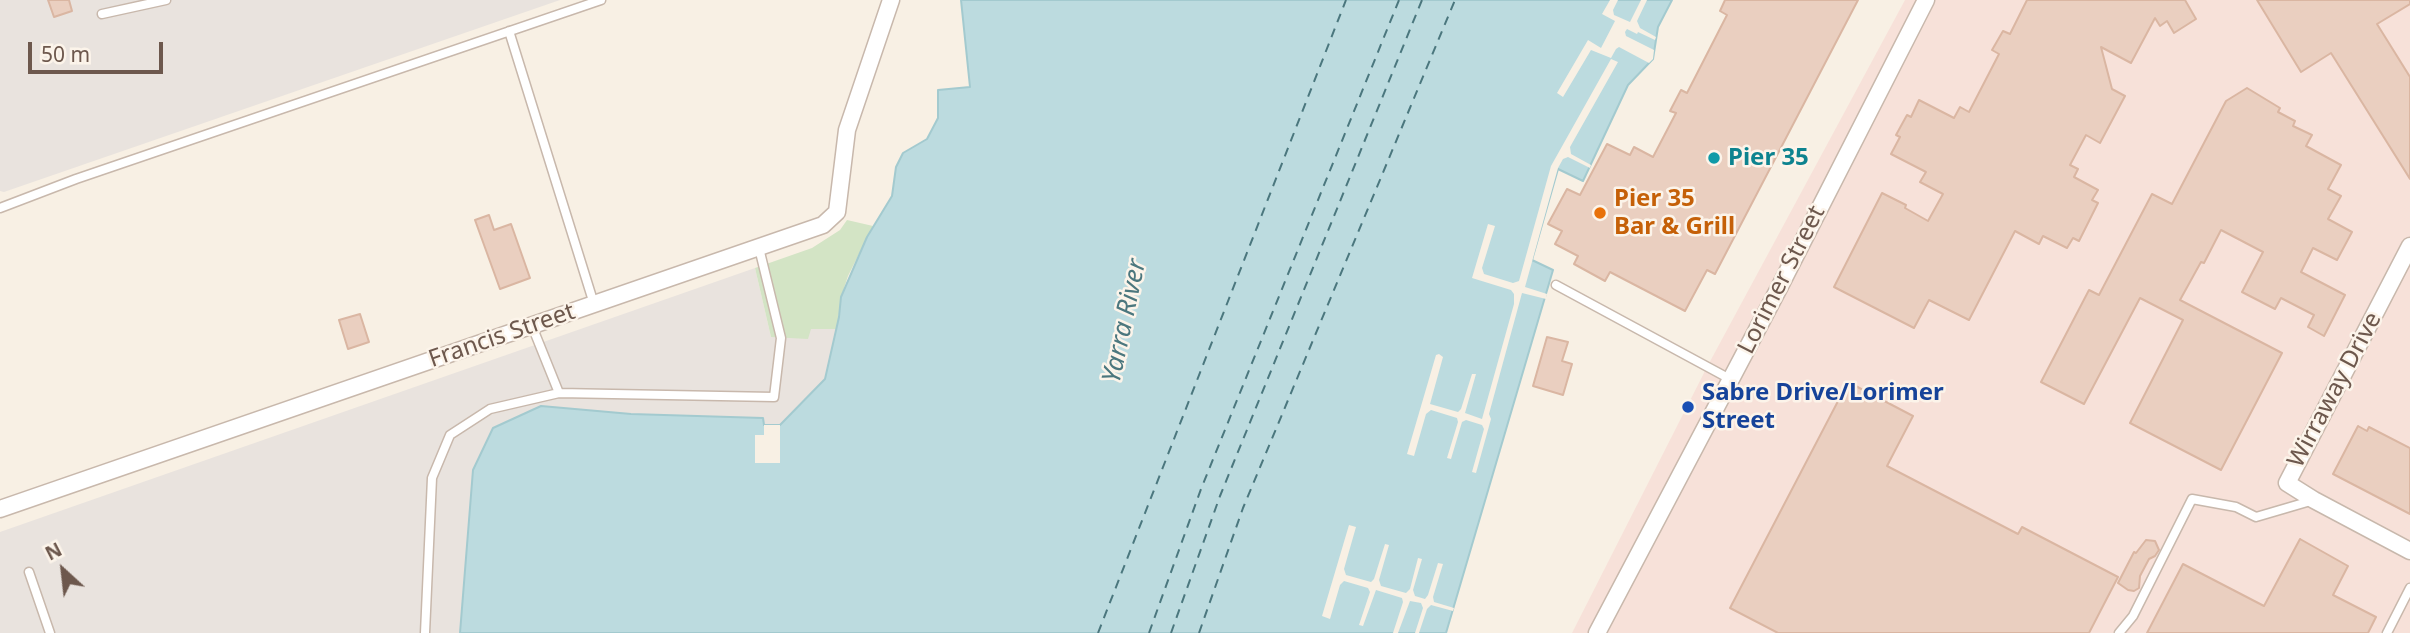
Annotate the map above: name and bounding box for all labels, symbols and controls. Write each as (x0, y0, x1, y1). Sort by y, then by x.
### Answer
scale bar (32, 28, 166, 72)
text: 50 m (41, 40, 90, 68)
place label: Pier 35 (1728, 144, 1809, 172)
marker: Pier 35 (1706, 150, 1722, 166)
place label: Pier 35 Bar & Grill (1614, 185, 1735, 241)
street label: Lorimer Street (1732, 201, 1832, 359)
marker: Pier 35 Bar & Grill (1592, 205, 1608, 221)
water label: Yarra River (1097, 256, 1153, 386)
street label: Francis Street (425, 298, 579, 374)
street label: Wirraway Drive (2282, 308, 2388, 472)
place label: Sabre Drive/Lorimer Street (1702, 379, 1944, 435)
marker: Sabre Drive/Lorimer Street (1680, 399, 1696, 415)
north arrow (28, 535, 98, 605)
text: N (41, 536, 66, 566)

